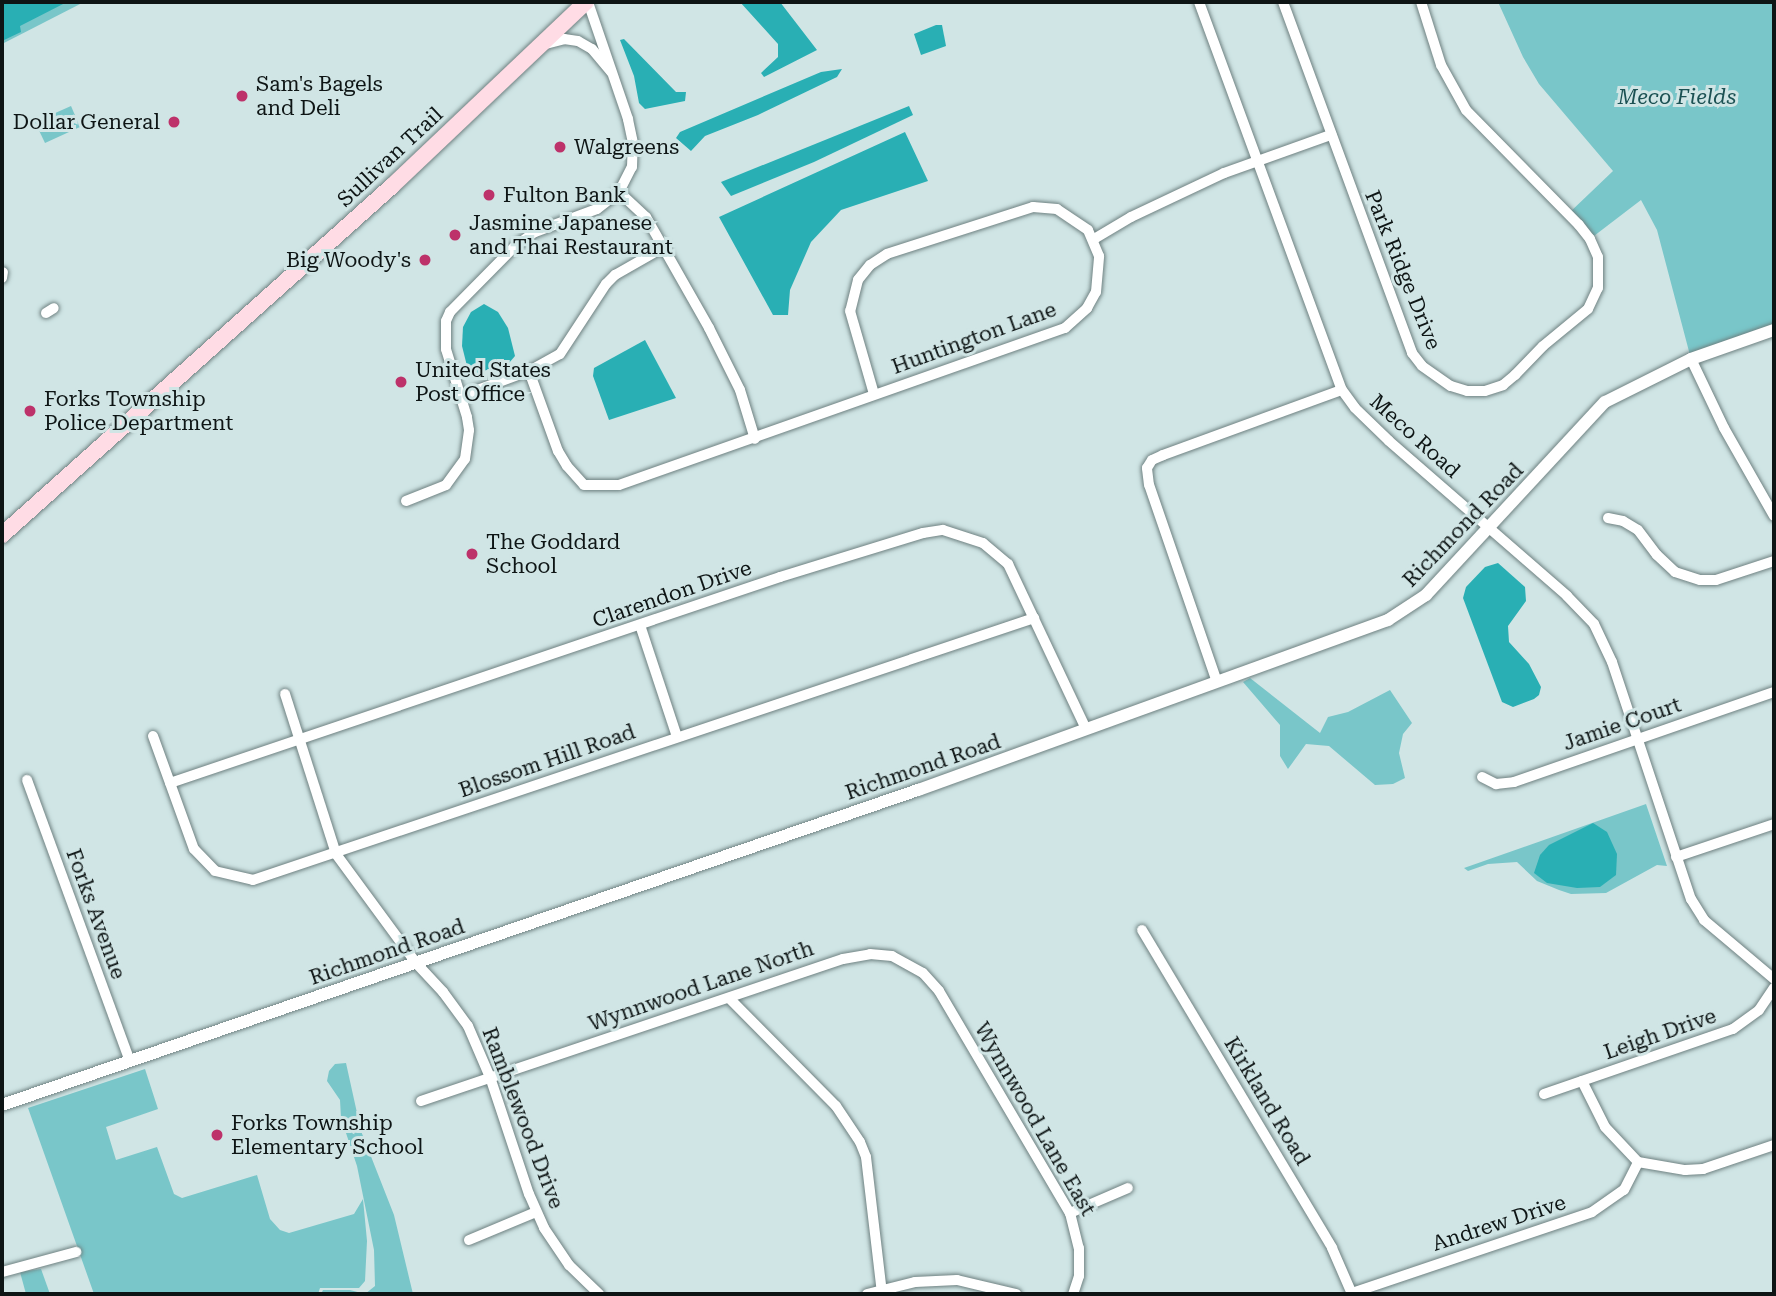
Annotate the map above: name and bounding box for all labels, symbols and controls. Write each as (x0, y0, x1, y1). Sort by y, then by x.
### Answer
place label: Sam's Bagels and Deli (256, 71, 383, 121)
park label: Meco Fields (1618, 84, 1736, 110)
marker: Sam's Bagels and Deli (234, 88, 250, 104)
street label: Sullivan Trail (332, 102, 448, 212)
place label: Dollar General (13, 109, 160, 135)
marker: Dollar General (166, 114, 182, 130)
place label: Walgreens (574, 134, 679, 160)
marker: Walgreens (552, 139, 568, 155)
place label: Fulton Bank (503, 182, 626, 208)
marker: Fulton Bank (481, 187, 497, 203)
street label: Park Ridge Drive (1360, 187, 1446, 353)
place label: Jasmine Japanese and Thai Restaurant (469, 210, 673, 260)
marker: Jasmine Japanese and Thai Restaurant (447, 227, 463, 243)
place label: Big Woody's (286, 247, 411, 273)
marker: Big Woody's (417, 252, 433, 268)
street label: Huntington Lane (888, 297, 1060, 379)
place label: United States Post Office (415, 357, 551, 407)
marker: United States Post Office (393, 374, 409, 390)
place label: Forks Township Police Department (44, 386, 233, 436)
street label: Meco Road (1365, 389, 1465, 483)
marker: Forks Township Police Department (22, 403, 38, 419)
street label: Richmond Road (1397, 458, 1529, 592)
place label: The Goddard School (486, 529, 620, 579)
marker: The Goddard School (464, 546, 480, 562)
street label: Clarendon Drive (589, 555, 755, 633)
street label: Jamie Court (1560, 692, 1684, 756)
street label: Blossom Hill Road (456, 719, 638, 803)
street label: Richmond Road (842, 729, 1004, 805)
street label: Forks Avenue (61, 845, 131, 983)
street label: Richmond Road (306, 914, 468, 990)
street label: Wynnwood Lane North (585, 936, 817, 1036)
street label: Leigh Drive (1601, 1003, 1719, 1065)
street label: Wynnwood Lane East (969, 1018, 1101, 1220)
street label: Ramblewood Drive (477, 1024, 569, 1212)
street label: Kirkland Road (1219, 1032, 1315, 1170)
place label: Forks Township Elementary School (231, 1110, 424, 1160)
marker: Forks Township Elementary School (209, 1127, 225, 1143)
street label: Andrew Drive (1429, 1190, 1569, 1256)

